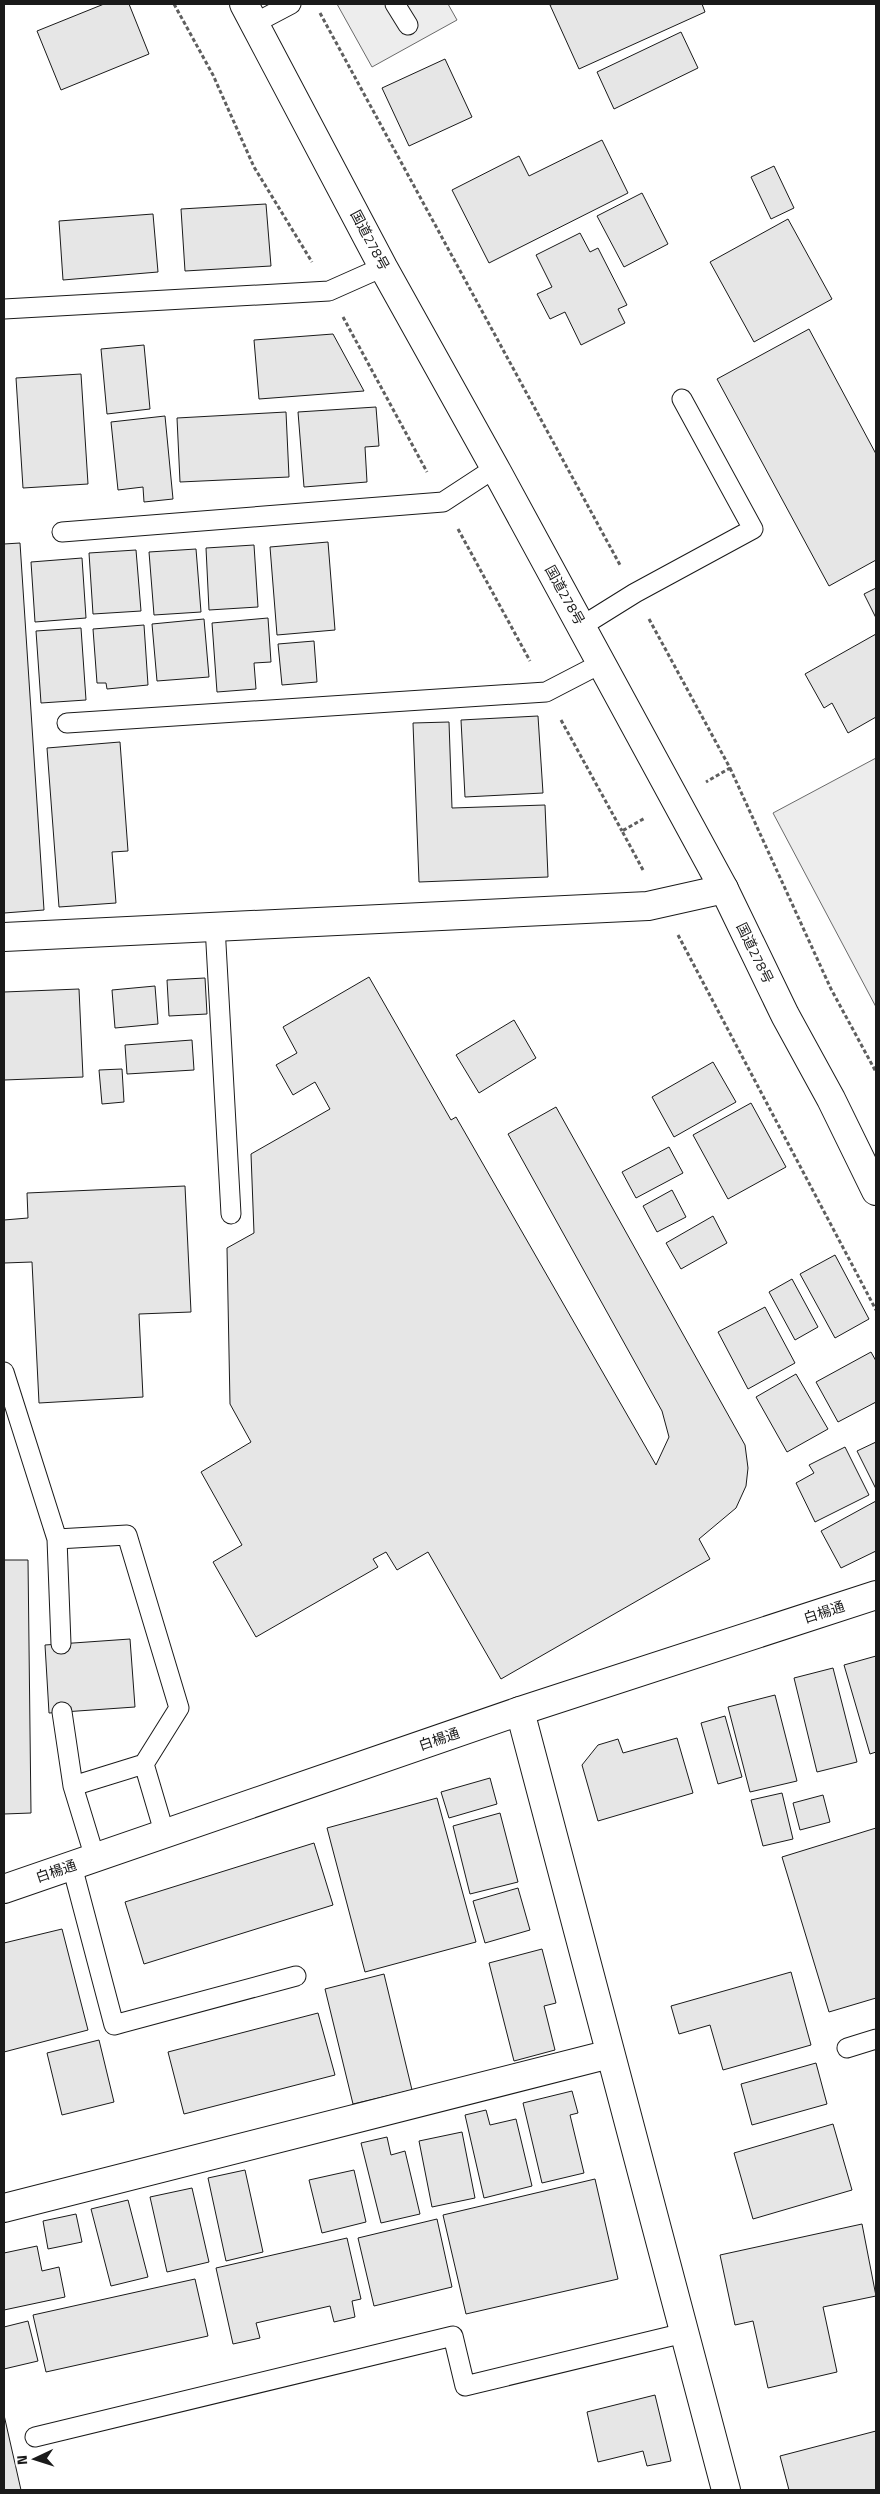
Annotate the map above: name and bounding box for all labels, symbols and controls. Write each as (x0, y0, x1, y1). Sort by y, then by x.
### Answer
street label: 国道278号 (346, 206, 395, 274)
street label: 国道278号 (540, 561, 591, 629)
street label: 国道278号 (732, 919, 779, 987)
street label: 白楊通 (801, 1595, 847, 1628)
street label: 白楊通 (416, 1722, 462, 1755)
street label: 白楊通 (33, 1854, 79, 1887)
north arrow (10, 2434, 60, 2484)
text: N (11, 2454, 32, 2466)

